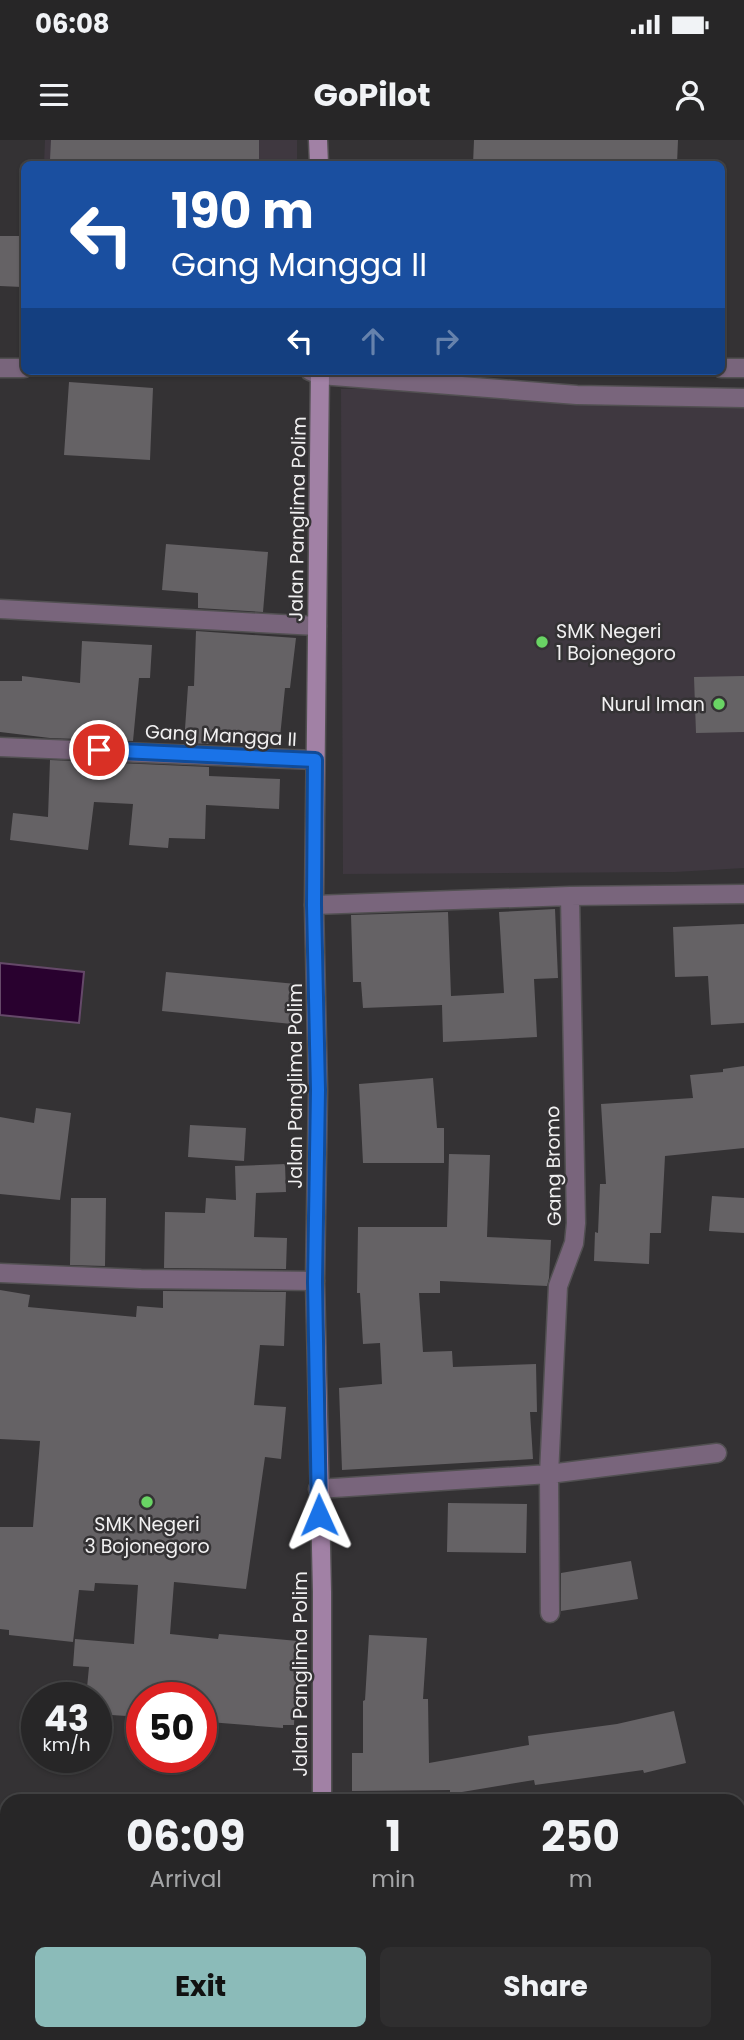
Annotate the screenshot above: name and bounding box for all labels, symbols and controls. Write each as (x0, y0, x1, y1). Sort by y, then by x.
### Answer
text: 06:08 (35, 6, 110, 42)
text: GoPilot (314, 72, 431, 117)
icon: menu (35, 76, 73, 114)
icon: person (671, 76, 709, 114)
text: 190 m (171, 177, 314, 245)
icon: left (56, 189, 147, 280)
text: Gang Mangga II (171, 242, 427, 287)
icon: left (281, 322, 319, 360)
icon: ahead (354, 322, 392, 360)
icon: right (427, 322, 465, 360)
street label: Jalan Panglima Polim (282, 416, 313, 622)
place label: SMK Negeri 1 Bojonegoro (556, 618, 676, 667)
marker: SMK Negeri 1 Bojonegoro (534, 634, 550, 650)
place label: Nurul Iman (601, 691, 705, 718)
marker: Nurul Iman (711, 696, 727, 712)
street label: Gang Mangga II (144, 718, 298, 753)
pin (69, 720, 129, 780)
icon: arrive (80, 731, 118, 769)
street label: Jalan Panglima Polim (282, 983, 309, 1189)
street label: Gang Bromo (539, 1106, 568, 1226)
position arrow (282, 1478, 356, 1552)
marker: SMK Negeri 3 Bojonegoro (139, 1494, 155, 1510)
place label: SMK Negeri 3 Bojonegoro (84, 1511, 210, 1560)
street label: Jalan Panglima Polim (287, 1571, 314, 1777)
speed limit sign: 50 (126, 1682, 217, 1773)
text: 43 (44, 1694, 89, 1743)
text: km/h (43, 1732, 90, 1757)
text: 06:09 (126, 1807, 245, 1866)
text: 1 (385, 1807, 401, 1866)
text: 250 (541, 1807, 620, 1866)
text: Arrival (149, 1863, 222, 1895)
text: min (371, 1863, 415, 1895)
text: m (569, 1863, 593, 1895)
button: Exit (35, 1947, 366, 2027)
button: Share (380, 1947, 711, 2027)

